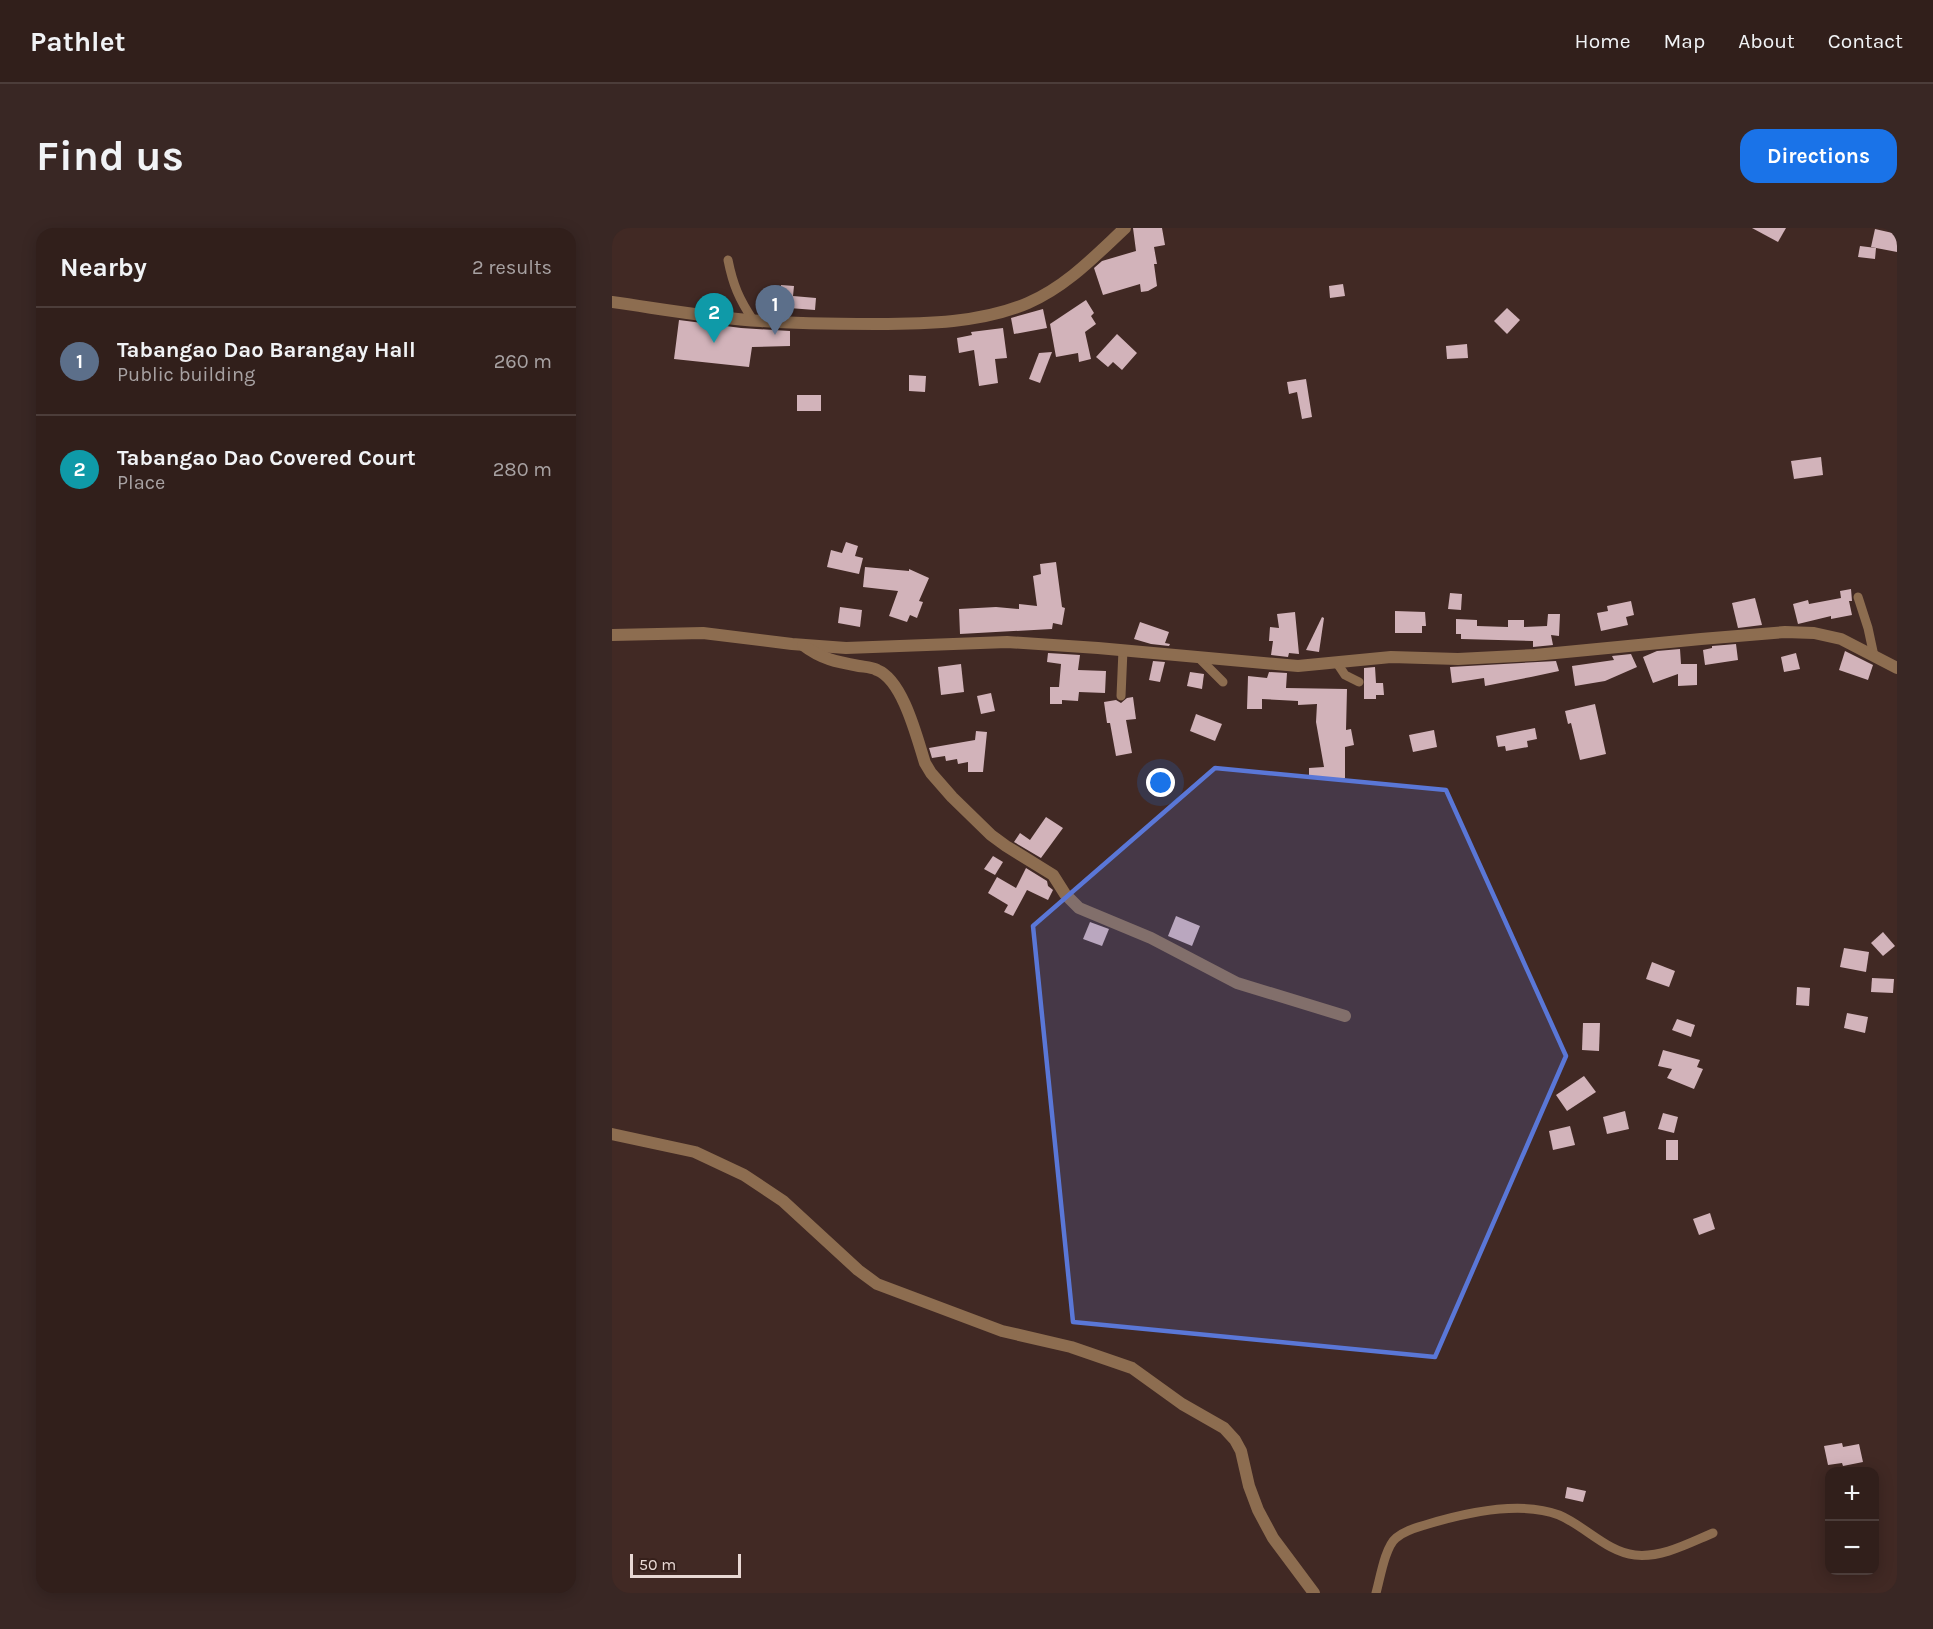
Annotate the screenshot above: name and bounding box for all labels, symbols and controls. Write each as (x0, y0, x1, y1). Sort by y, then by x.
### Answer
text: Pathlet (30, 25, 126, 58)
text: Home (1575, 29, 1631, 53)
text: Map (1664, 29, 1705, 53)
text: About (1738, 29, 1795, 53)
text: Contact (1828, 29, 1903, 53)
button: Directions (1740, 129, 1897, 183)
text: Find us (36, 131, 184, 181)
text: Nearby (60, 252, 147, 283)
text: 2 results (472, 256, 552, 279)
pin: 1 (756, 285, 794, 335)
pin: 2 (694, 294, 734, 343)
text: Tabangao Dao Barangay Hall (117, 337, 416, 363)
text: 1 (76, 350, 83, 373)
text: 260 m (494, 350, 552, 373)
text: Public building (117, 363, 255, 386)
text: Tabangao Dao Covered Court (117, 445, 416, 471)
text: 2 (73, 458, 86, 481)
text: 280 m (493, 458, 552, 481)
text: Place (117, 471, 165, 494)
your location (1146, 768, 1175, 797)
map controls (1825, 1467, 1879, 1575)
button: + (1825, 1467, 1879, 1521)
button: − (1825, 1521, 1879, 1575)
scale bar (630, 1551, 741, 1578)
text: 50 m (639, 1555, 676, 1574)

